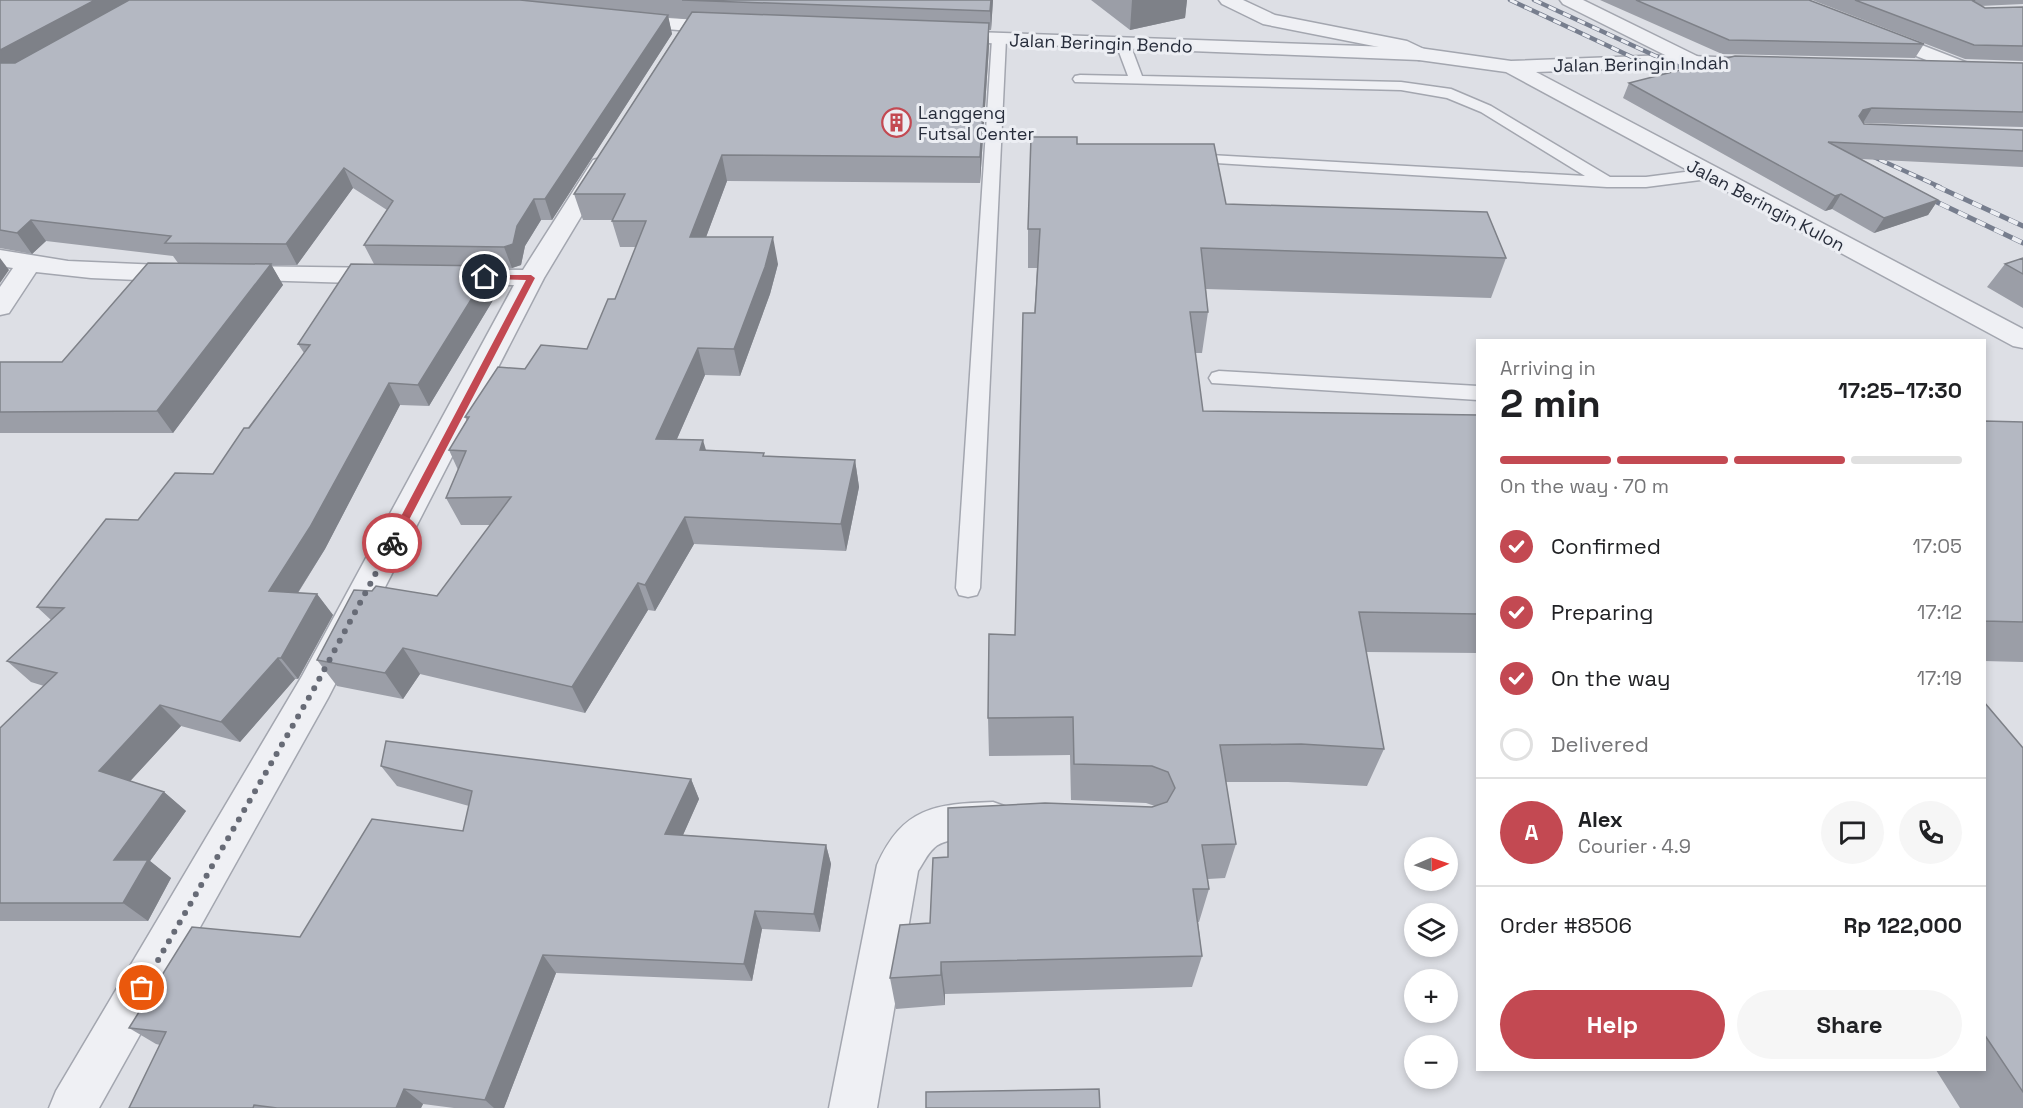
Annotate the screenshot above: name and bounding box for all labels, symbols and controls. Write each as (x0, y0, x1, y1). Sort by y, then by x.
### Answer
street label: Jalan Beringin Bendo (1009, 28, 1193, 58)
street label: Jalan Beringin Indah (1553, 51, 1729, 77)
place label: Langgeng Futsal Center (918, 101, 1034, 145)
building icon: Langgeng Futsal Center (881, 106, 913, 138)
street label: Jalan Beringin Kulon (1683, 154, 1849, 256)
pin (459, 251, 510, 302)
icon: home (468, 260, 501, 293)
text: Arriving in (1500, 355, 1596, 381)
text: 17:25–17:30 (1838, 376, 1962, 404)
text: 2 min (1500, 379, 1601, 428)
text: On the way · 70 m (1500, 473, 1669, 499)
courier (362, 513, 422, 573)
icon: bike (376, 527, 409, 560)
icon: check (1500, 530, 1533, 563)
text: Confirmed (1551, 532, 1661, 560)
text: 17:05 (1913, 533, 1962, 559)
icon: check (1500, 596, 1533, 629)
text: Preparing (1551, 598, 1653, 626)
text: 17:12 (1917, 599, 1962, 625)
icon: check (1500, 662, 1533, 695)
text: On the way (1551, 664, 1670, 692)
text: 17:19 (1917, 665, 1962, 691)
text: Delivered (1551, 730, 1649, 758)
button: chat (1821, 801, 1884, 864)
button: phone (1899, 801, 1962, 864)
text: Alex (1578, 805, 1623, 833)
text: A (1525, 818, 1538, 846)
text: Courier · 4.9 (1578, 833, 1691, 859)
north arrow (1404, 837, 1458, 891)
map controls (1404, 837, 1458, 1089)
button: layers (1404, 903, 1458, 957)
text: Order #8506 (1500, 911, 1632, 939)
text: Rp 122,000 (1843, 911, 1962, 939)
pin (116, 962, 167, 1013)
button: + (1404, 969, 1458, 1023)
icon: bag (125, 971, 158, 1004)
button: Help (1500, 990, 1725, 1059)
button: Share (1737, 990, 1962, 1059)
button: − (1404, 1035, 1458, 1089)

